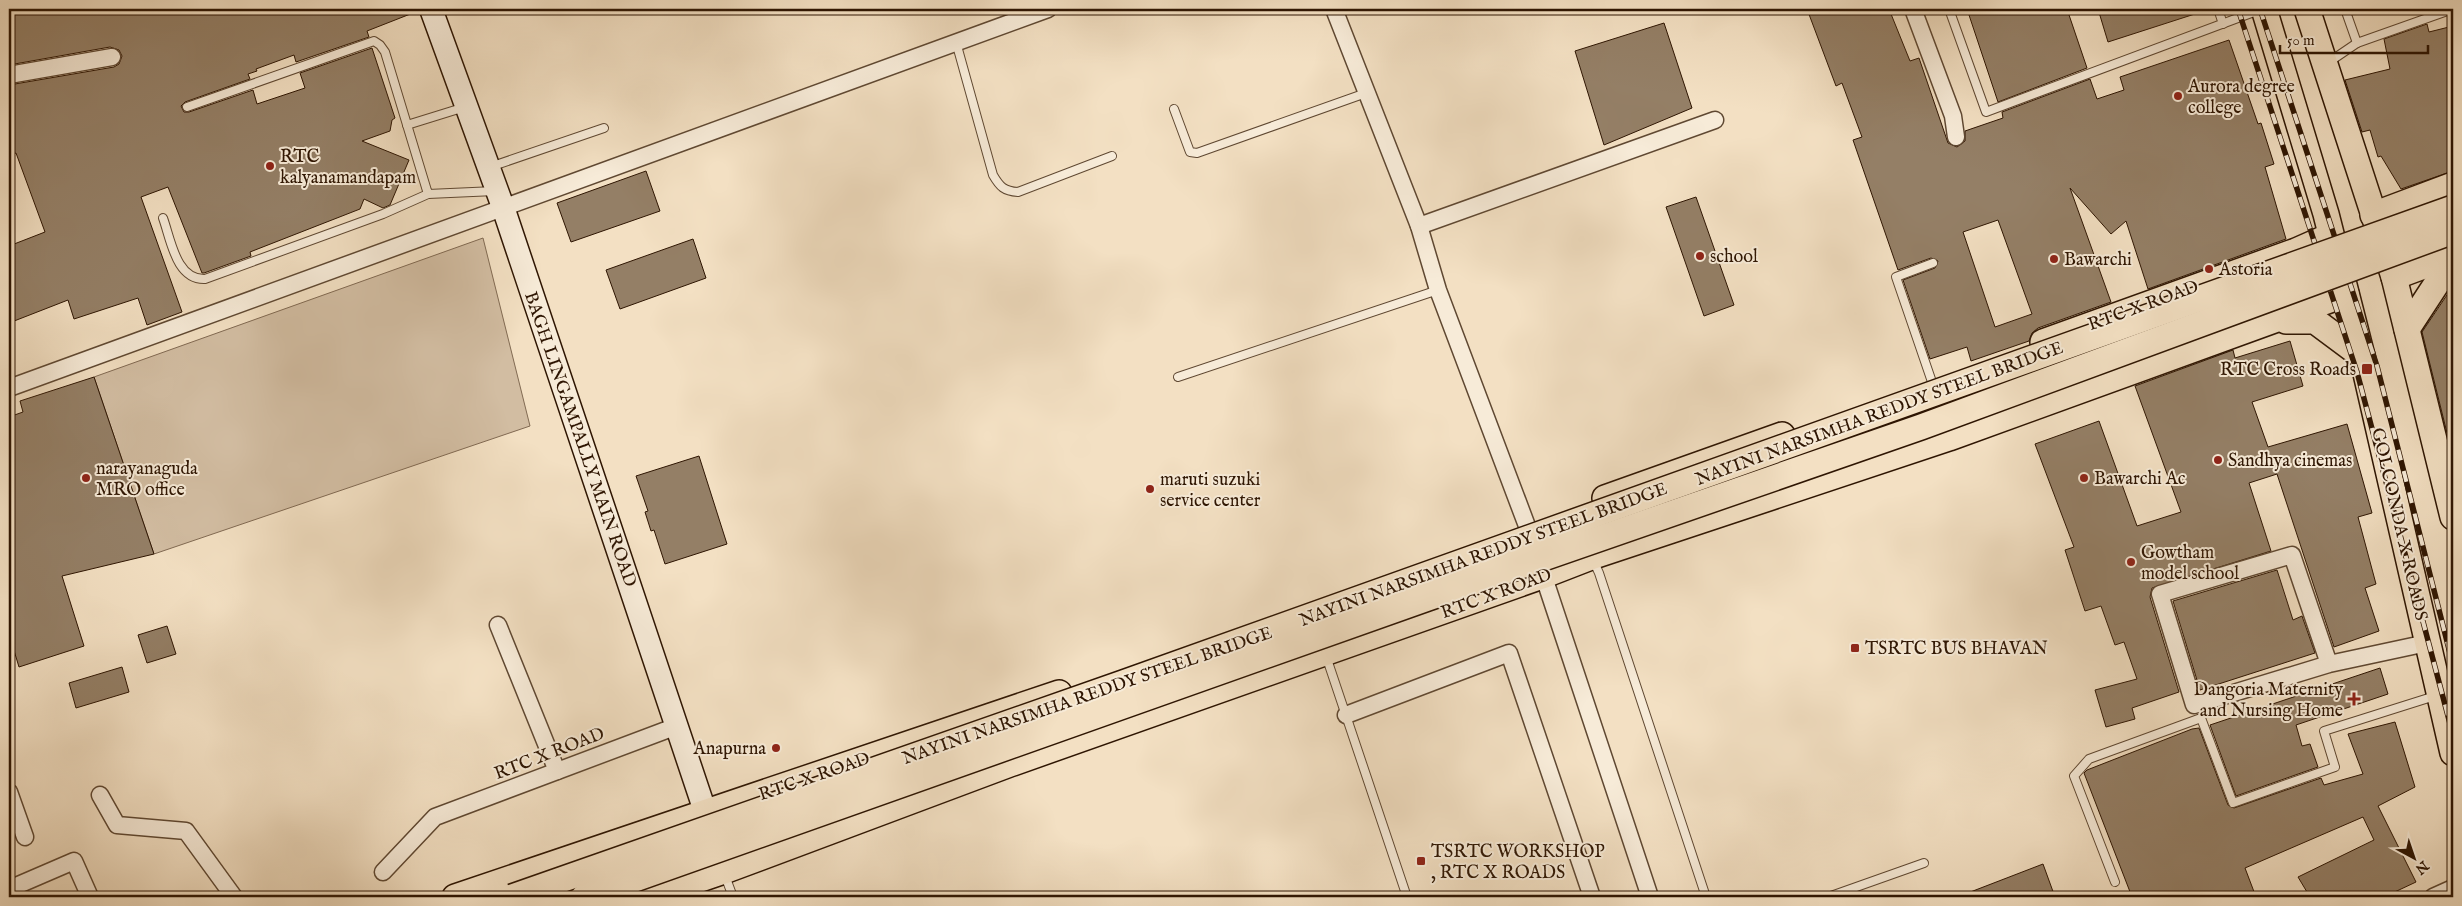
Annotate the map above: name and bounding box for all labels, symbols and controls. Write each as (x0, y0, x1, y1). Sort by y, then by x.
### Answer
scale bar (2280, 22, 2427, 54)
text: 50 m (2287, 31, 2315, 50)
place label: Aurora degree college (2187, 76, 2295, 120)
marker: Aurora degree college (2172, 90, 2184, 102)
place label: RTC kalyanamandapam (280, 146, 416, 190)
marker: RTC kalyanamandapam (264, 160, 276, 172)
place label: school (1710, 246, 1758, 269)
place label: Bawarchi (2064, 249, 2132, 272)
marker: school (1694, 250, 1706, 262)
marker: Bawarchi (2048, 253, 2060, 265)
place label: Astoria (2218, 259, 2273, 282)
marker: Astoria (2203, 263, 2215, 275)
street label: RTC X ROAD (2085, 276, 2202, 337)
street label: BAGH LINGAMPALLY MAIN ROAD (518, 289, 641, 590)
street label: NAYINI NARSIMHA REDDY STEEL BRIDGE (1692, 337, 2067, 492)
place label: RTC Cross Roads (2220, 359, 2356, 382)
marker: RTC Cross Roads (2360, 362, 2374, 376)
street label: GOLCONDA X ROADS (2365, 426, 2432, 623)
place label: Sandhya cinemas (2228, 450, 2352, 473)
marker: Sandhya cinemas (2212, 454, 2224, 466)
place label: narayanaguda MRO office (96, 458, 198, 502)
place label: Bawarchi Ac (2094, 468, 2186, 491)
place label: maruti suzuki service center (1160, 469, 1261, 513)
marker: narayanaguda MRO office (80, 472, 92, 484)
marker: Bawarchi Ac (2078, 472, 2090, 484)
street label: NAYINI NARSIMHA REDDY STEEL BRIDGE (1296, 478, 1671, 633)
marker: maruti suzuki service center (1144, 483, 1156, 495)
place label: Gowtham model school (2141, 542, 2239, 586)
marker: Gowtham model school (2125, 556, 2137, 568)
street label: RTC X ROAD (1438, 564, 1555, 625)
street label: NAYINI NARSIMHA REDDY STEEL BRIDGE (899, 622, 1276, 771)
place label: TSRTC BUS BHAVAN (1865, 638, 2048, 661)
marker: TSRTC BUS BHAVAN (1849, 642, 1861, 654)
place label: Dangoria Maternity and Nursing Home (2194, 679, 2343, 723)
marker: Dangoria Maternity and Nursing Home (2347, 692, 2361, 706)
street label: RTC X ROAD (491, 723, 608, 786)
place label: Anapurna (692, 738, 766, 761)
marker: Anapurna (770, 742, 782, 754)
street label: RTC X ROAD (756, 748, 873, 807)
north arrow (2390, 834, 2440, 884)
place label: TSRTC WORKSHOP , RTC X ROADS (1431, 841, 1605, 885)
marker: TSRTC WORKSHOP , RTC X ROADS (1415, 855, 1427, 867)
text: N (2411, 856, 2433, 878)

